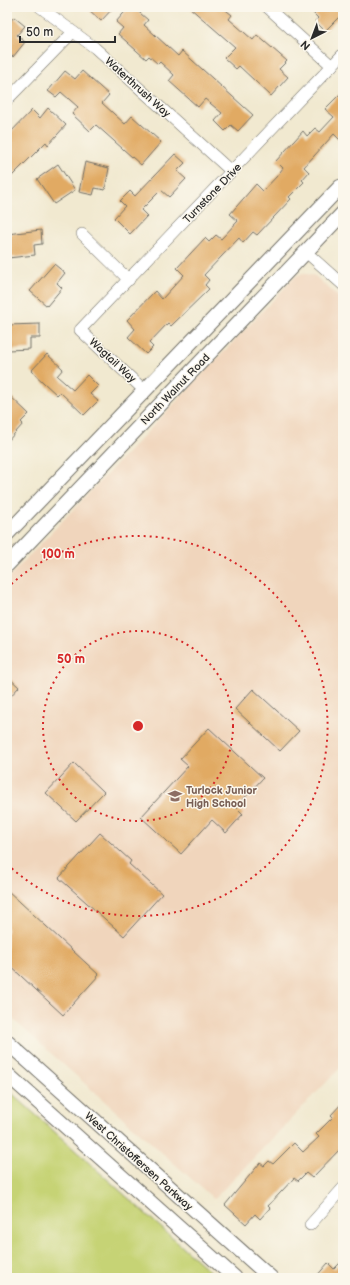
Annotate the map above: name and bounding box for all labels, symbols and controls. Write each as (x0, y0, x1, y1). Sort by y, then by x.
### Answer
scale bar (20, 18, 115, 44)
north arrow (292, 18, 332, 58)
text: 50 m (26, 25, 53, 40)
text: N (298, 37, 313, 53)
street label: Waterthrush Way (102, 55, 173, 120)
street label: Turnstone Drive (180, 160, 245, 226)
street label: Wagtail Way (86, 335, 139, 385)
street label: North Walnut Road (138, 351, 213, 428)
text: 100 m (41, 547, 75, 562)
text: 50 m (57, 652, 85, 667)
centre of rings (131, 719, 145, 733)
place label: Turlock Junior High School (186, 784, 257, 810)
school or university icon: Turlock Junior High School (167, 788, 183, 804)
street label: West Christoffersen Parkway (82, 1109, 195, 1213)

